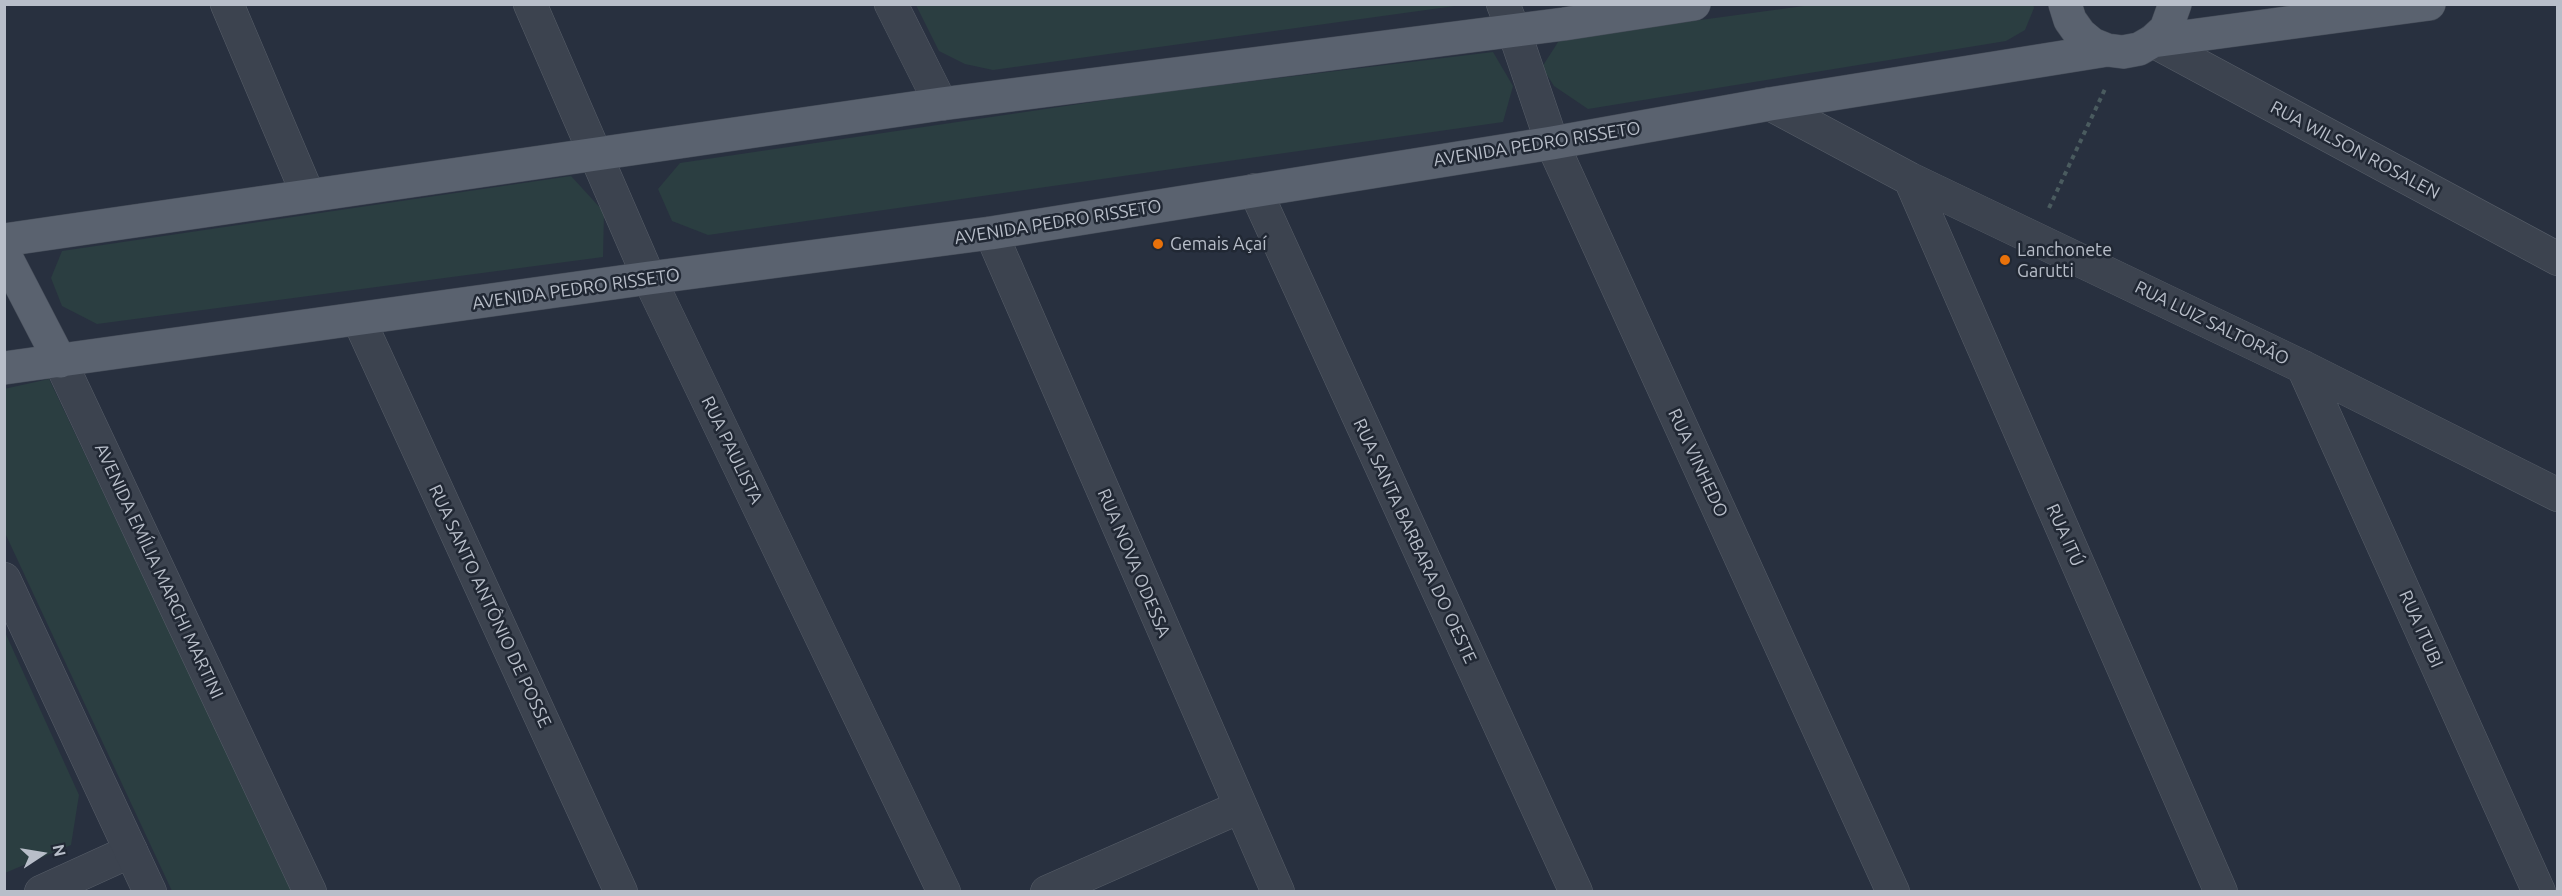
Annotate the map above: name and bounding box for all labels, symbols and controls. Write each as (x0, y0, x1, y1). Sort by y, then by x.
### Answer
street label: RUA WILSON ROSALEN (2267, 96, 2443, 204)
street label: AVENIDA PEDRO RISSETO (1432, 117, 1642, 171)
street label: AVENIDA PEDRO RISSETO (953, 195, 1163, 249)
place label: Gemais Açaí (1170, 233, 1267, 255)
marker: Gemais Açaí (1151, 237, 1165, 251)
place label: Lanchonete Garutti (2017, 239, 2112, 282)
marker: Lanchonete Garutti (1998, 253, 2012, 267)
street label: AVENIDA PEDRO RISSETO (471, 264, 681, 314)
street label: RUA LUIZ SALTORÃO (2131, 276, 2293, 370)
street label: RUA PAULISTA (697, 393, 767, 507)
street label: RUA VINHEDO (1663, 405, 1733, 521)
street label: RUA SANTA BARBARA DO OESTE (1349, 415, 1481, 667)
street label: AVENIDA EMÍLIA MARCHI MARTINI (90, 440, 228, 702)
street label: RUA SANTO ANTÔNIO DE POSSE (424, 481, 556, 731)
street label: RUA NOVA ODESSA (1093, 485, 1175, 641)
street label: RUA ITÚ (2042, 500, 2088, 570)
street label: RUA ITUBI (2394, 587, 2448, 671)
north arrow (12, 824, 72, 884)
text: N (50, 843, 70, 858)

